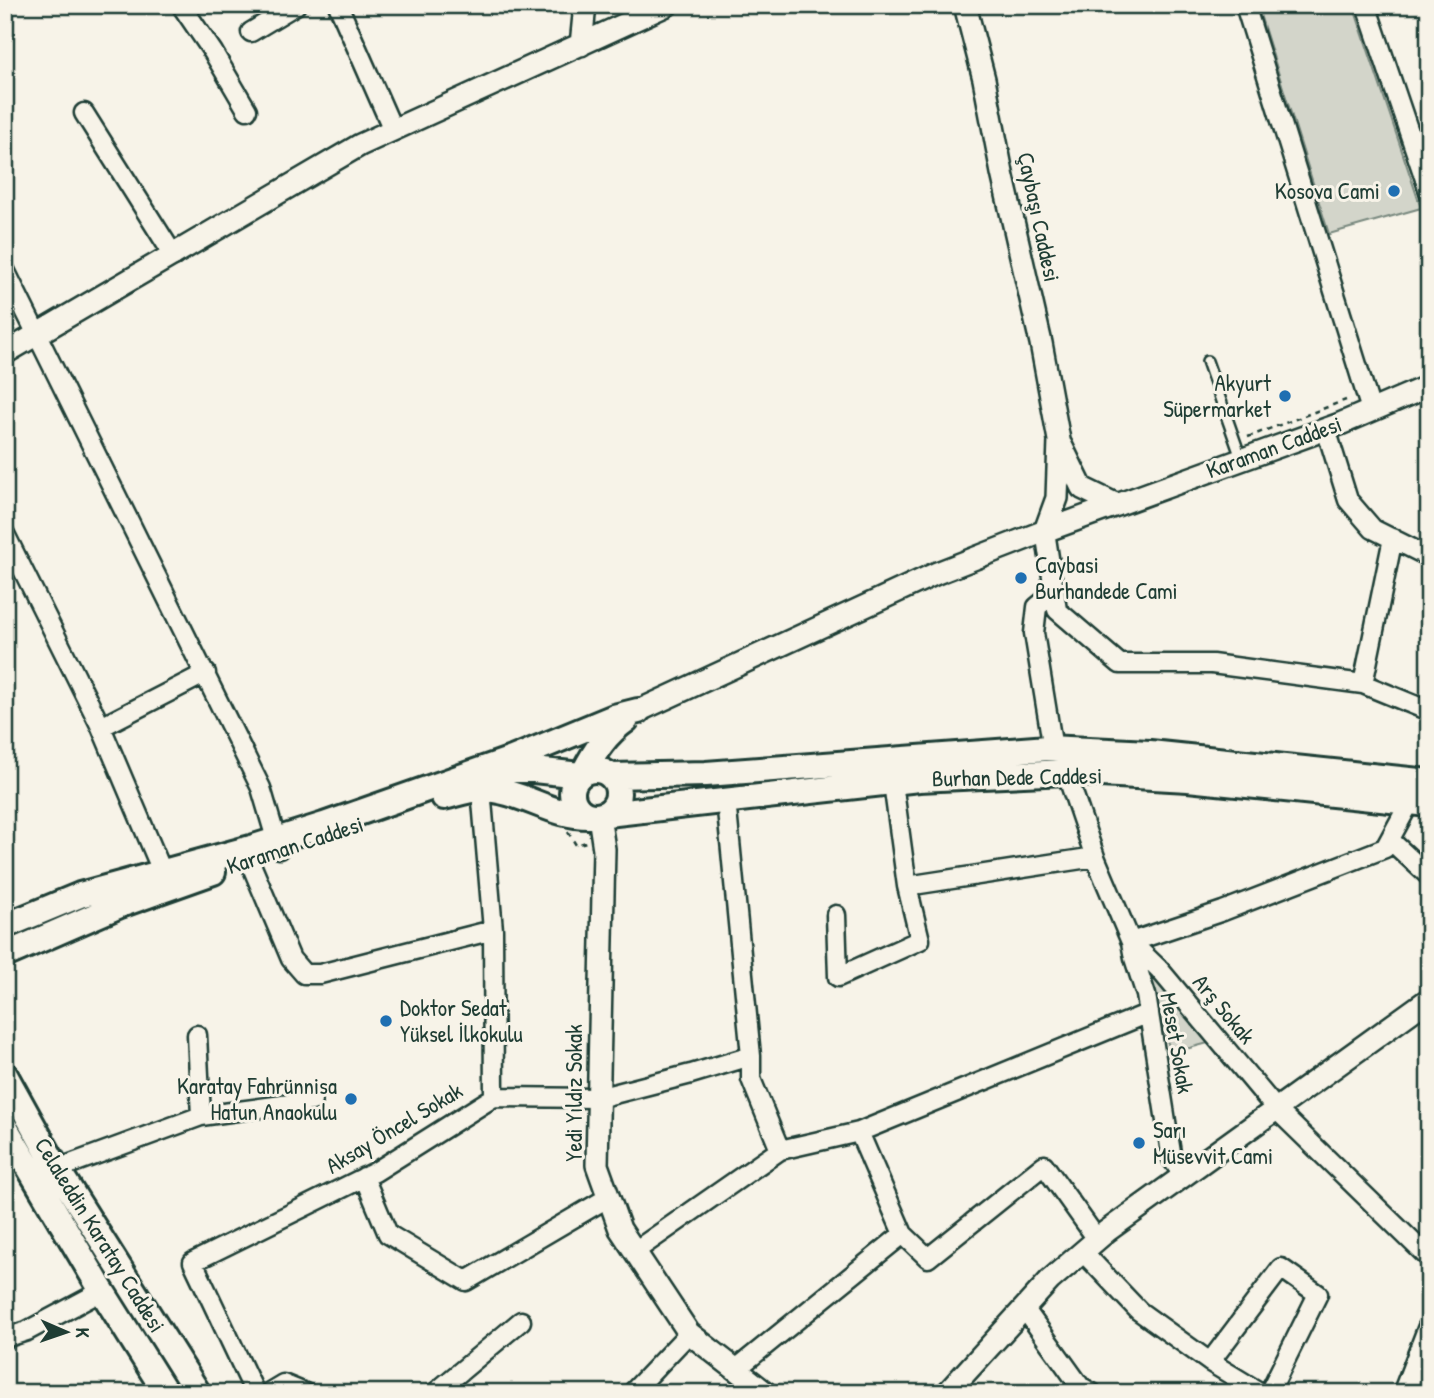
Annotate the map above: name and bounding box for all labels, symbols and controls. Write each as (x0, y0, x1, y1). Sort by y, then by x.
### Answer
street label: Çaybaşı Caddesi (1011, 149, 1068, 285)
place label: Kosova Cami (1275, 175, 1380, 206)
marker: Kosova Cami (1386, 183, 1402, 199)
place label: Akyurt Süpermarket (1163, 367, 1272, 424)
marker: Akyurt Süpermarket (1277, 388, 1293, 404)
street label: Karaman Caddesi (1202, 408, 1346, 485)
place label: Caybasi Burhandede Cami (1035, 549, 1178, 606)
marker: Caybasi Burhandede Cami (1013, 570, 1029, 586)
street label: Burhan Dede Caddesi (932, 760, 1102, 793)
street label: Karaman Caddesi (223, 808, 367, 881)
street label: Arş Sokak (1186, 967, 1263, 1050)
street label: Meset Sokak (1153, 990, 1202, 1096)
place label: Doktor Sedat Yüksel İlkokulu (400, 992, 523, 1049)
marker: Doktor Sedat Yüksel İlkokulu (378, 1013, 394, 1029)
street label: Yedi Yıldız Sokak (558, 1024, 589, 1162)
place label: Karatay Fahrünnisa Hatun Anaokulu (177, 1070, 337, 1127)
street label: Aksay Öncel Sokak (320, 1074, 468, 1181)
marker: Karatay Fahrünnisa Hatun Anaokulu (343, 1091, 359, 1107)
place label: Sarı Müsevvit Cami (1153, 1114, 1273, 1171)
street label: Celaleddin Karatay Caddesi (29, 1132, 171, 1338)
marker: Sarı Müsevvit Cami (1131, 1135, 1147, 1151)
north arrow (32, 1296, 102, 1366)

